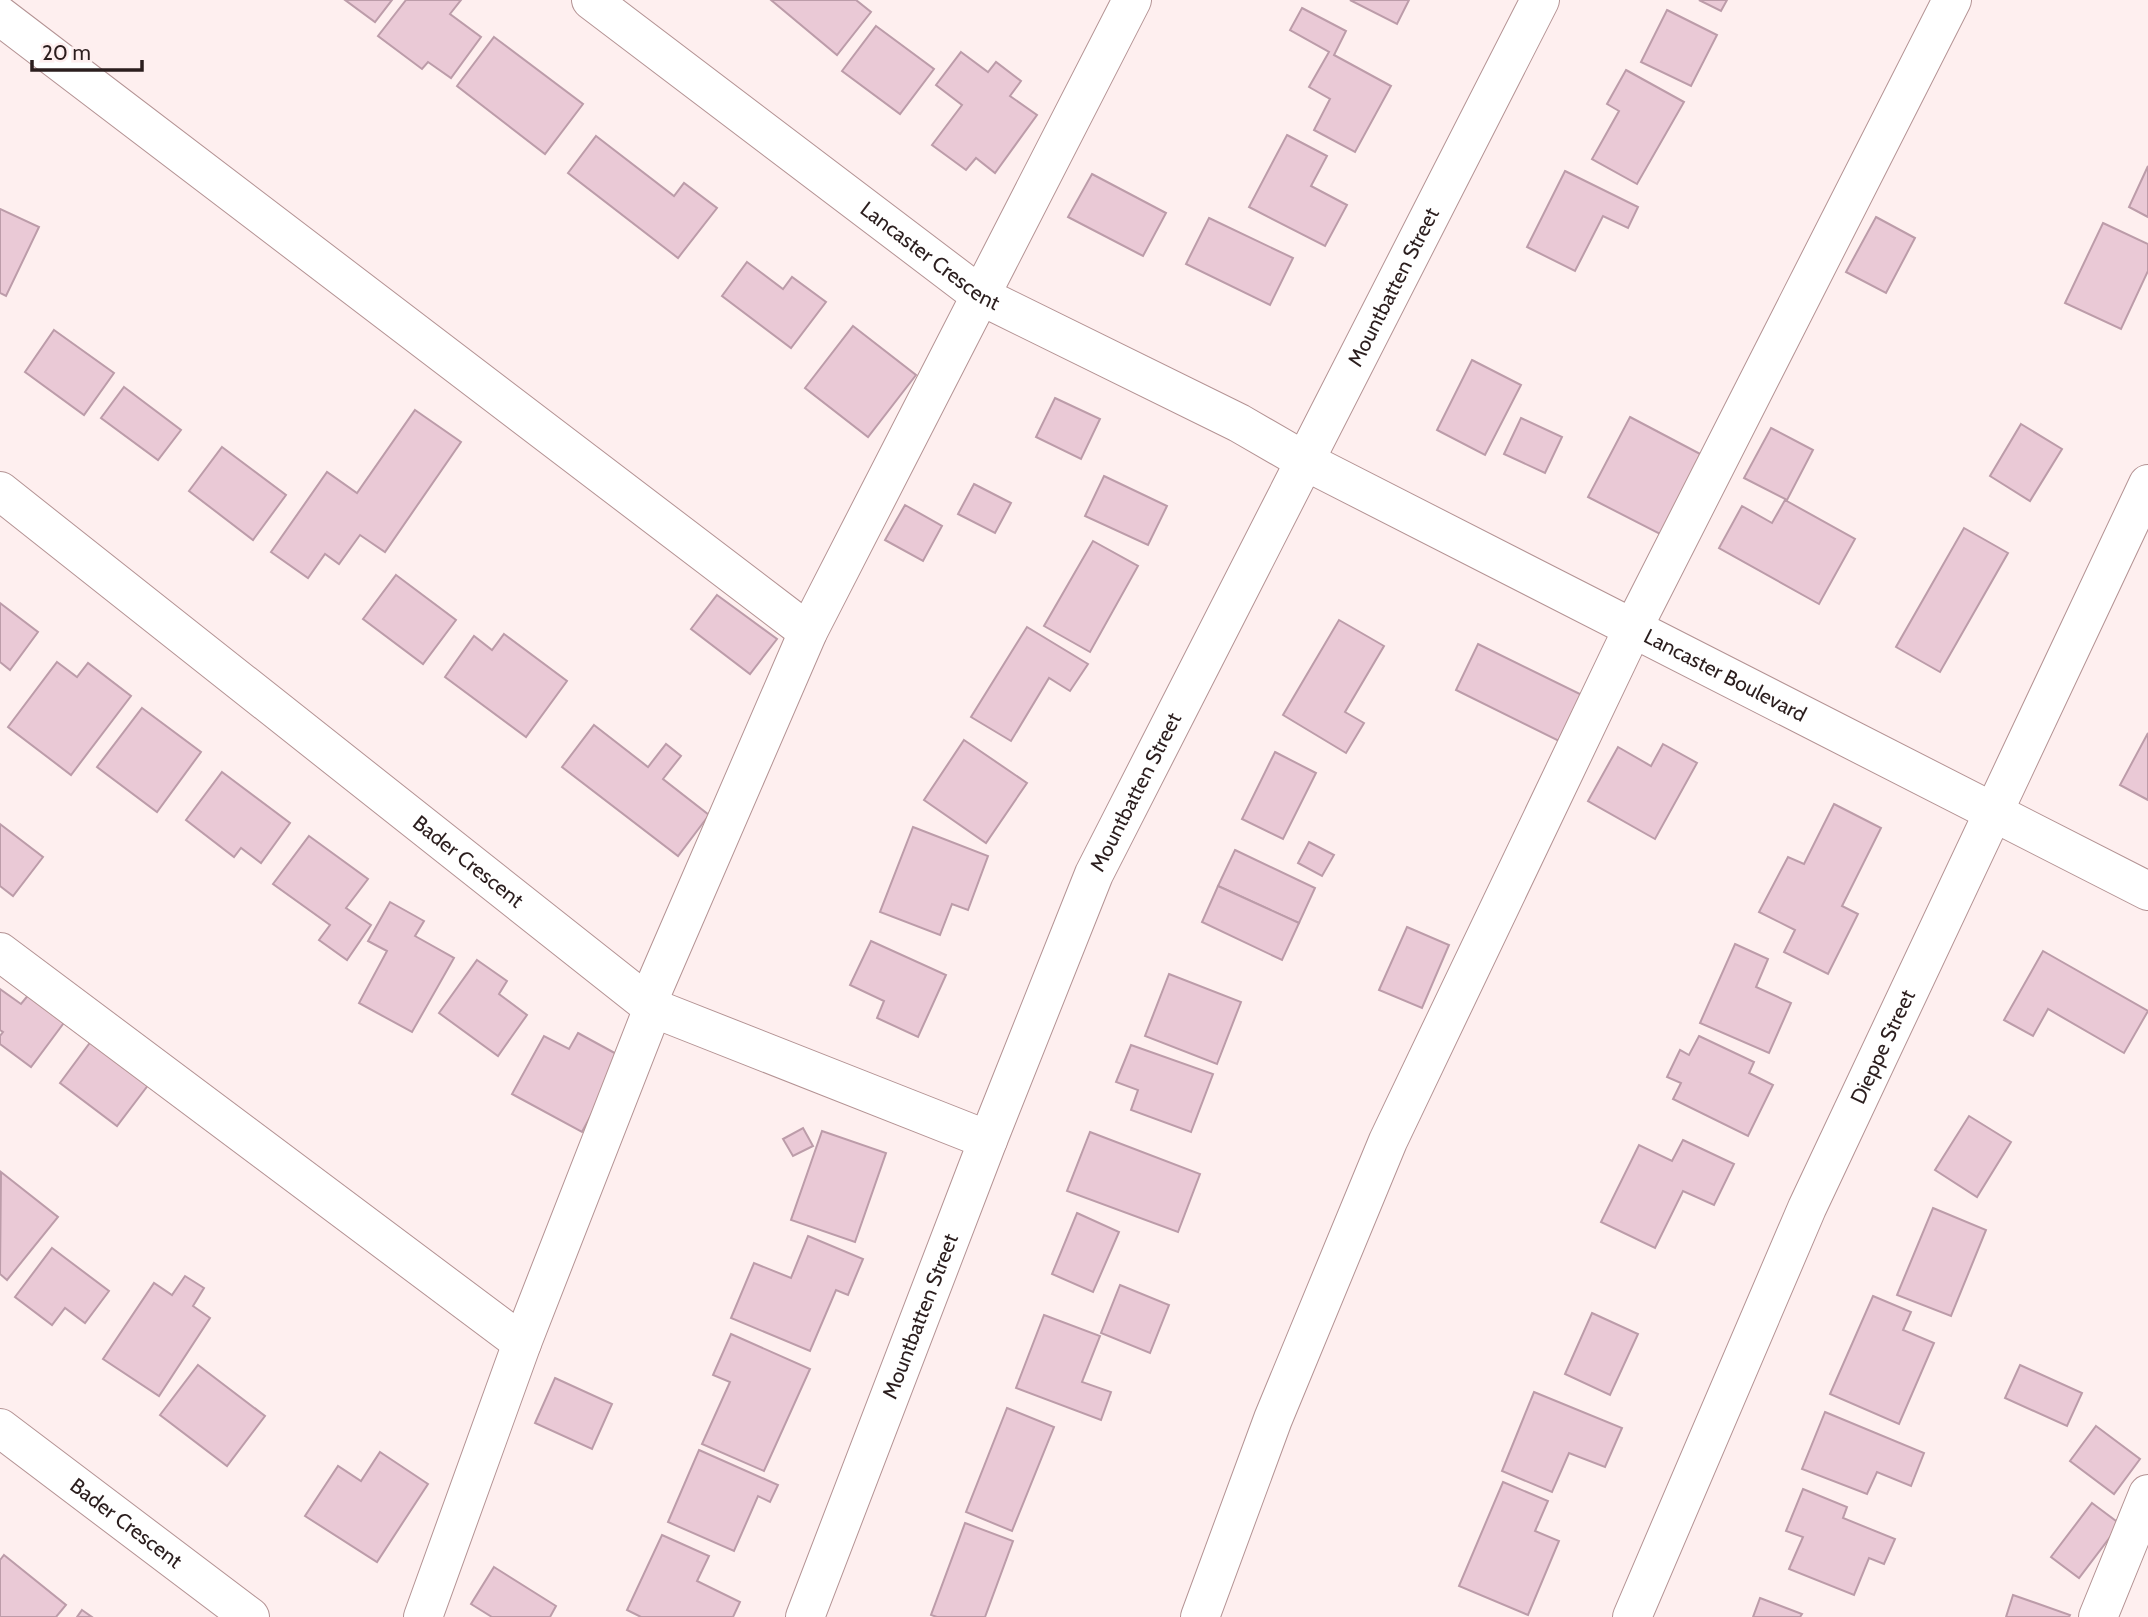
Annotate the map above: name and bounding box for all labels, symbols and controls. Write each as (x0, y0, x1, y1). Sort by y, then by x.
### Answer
scale bar (32, 28, 142, 72)
text: 20 m (42, 40, 91, 65)
street label: Lancaster Crescent (856, 196, 1004, 315)
street label: Mountbatten Street (1342, 203, 1444, 371)
street label: Lancaster Boulevard (1640, 623, 1811, 727)
street label: Mountbatten Street (1084, 708, 1186, 876)
street label: Bader Crescent (408, 810, 529, 913)
street label: Dieppe Street (1845, 986, 1920, 1108)
street label: Mountbatten Street (877, 1230, 963, 1402)
street label: Bader Crescent (65, 1473, 187, 1573)

